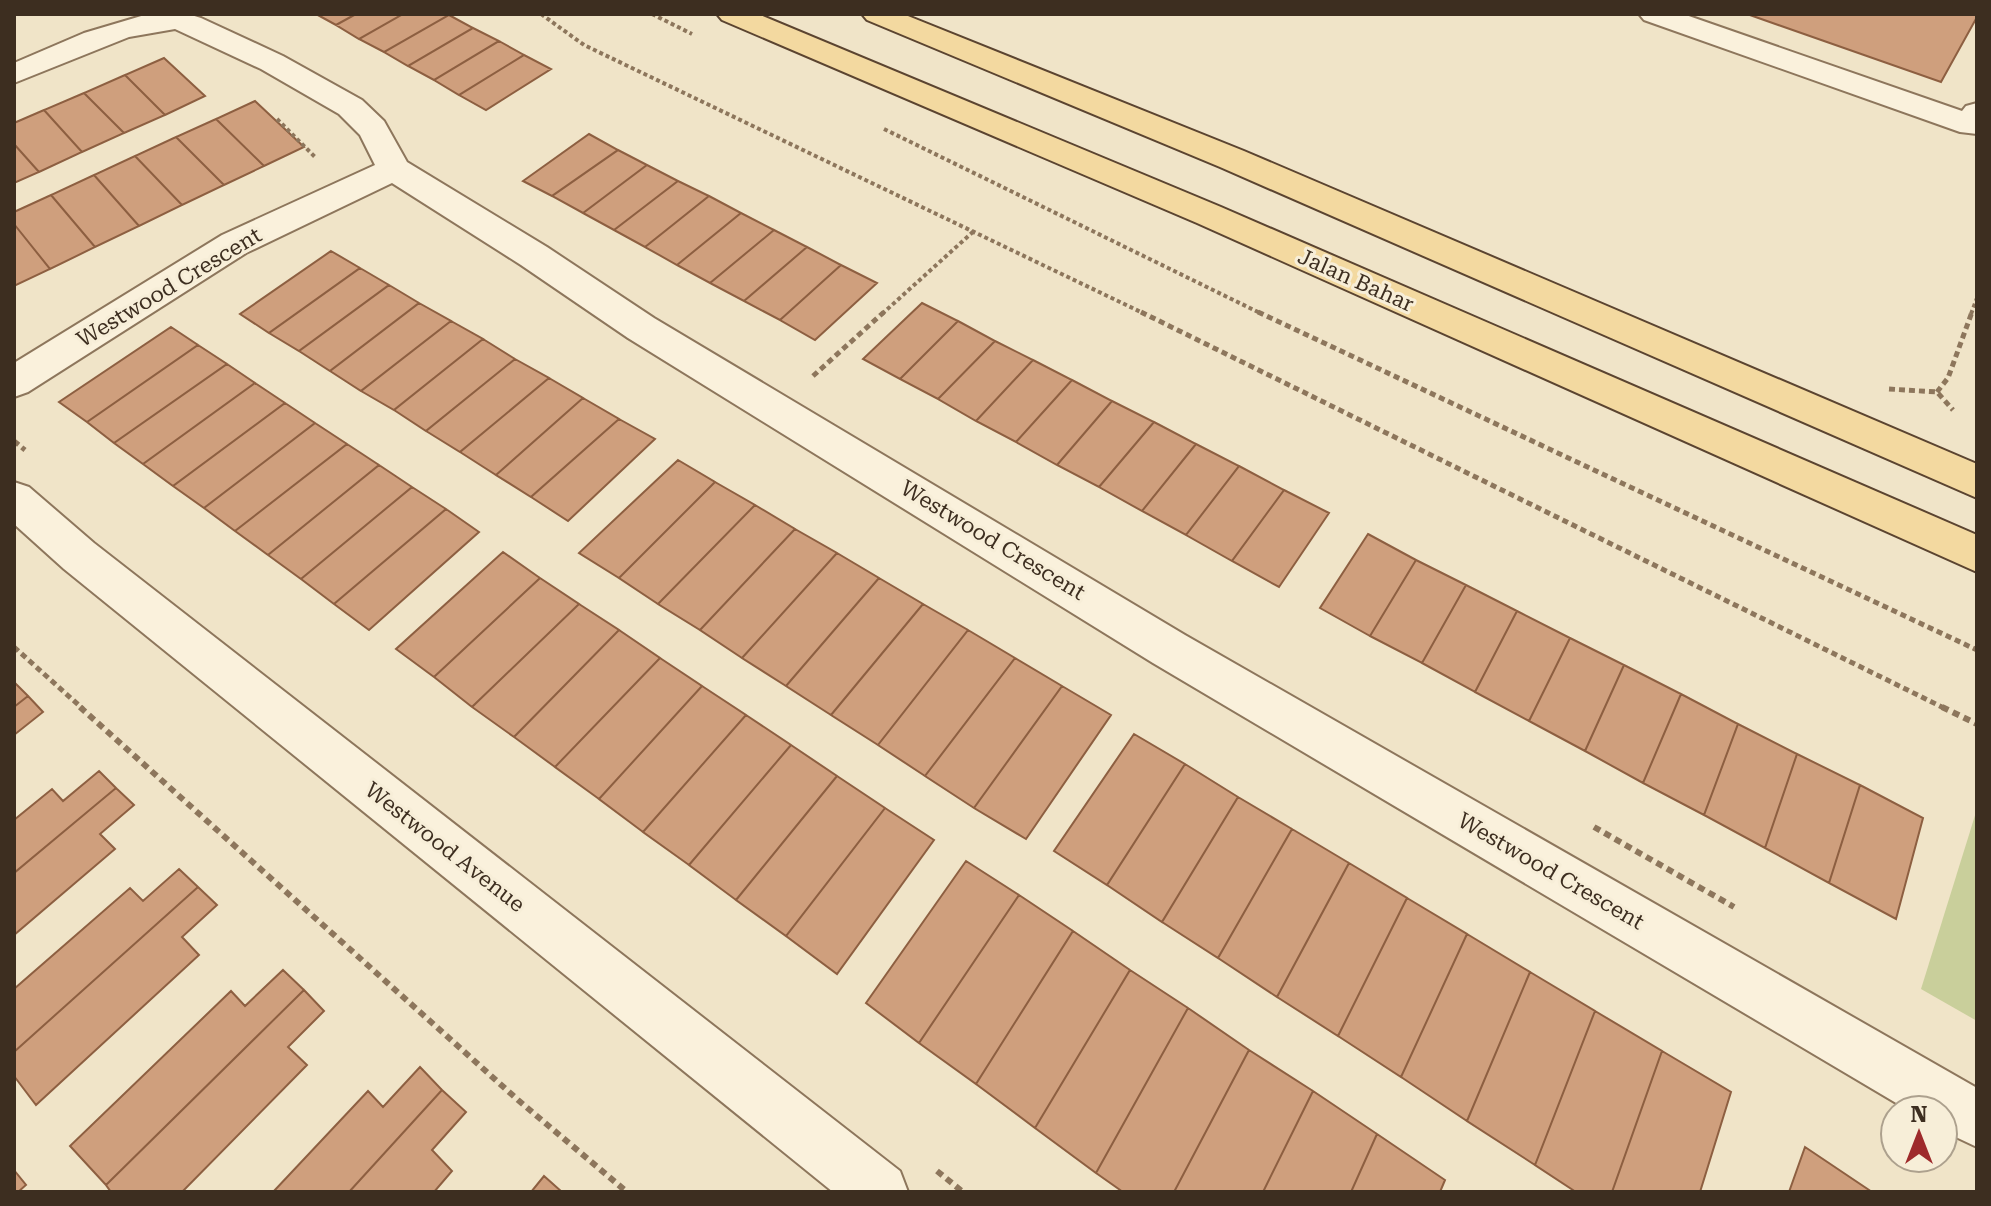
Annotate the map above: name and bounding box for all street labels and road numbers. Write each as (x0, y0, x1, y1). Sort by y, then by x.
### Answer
street label: Westwood Crescent (72, 222, 266, 352)
street label: Jalan Bahar (1294, 243, 1418, 317)
street label: Westwood Crescent (896, 475, 1090, 605)
street label: Westwood Avenue (360, 777, 530, 917)
street label: Westwood Crescent (1454, 807, 1648, 935)

